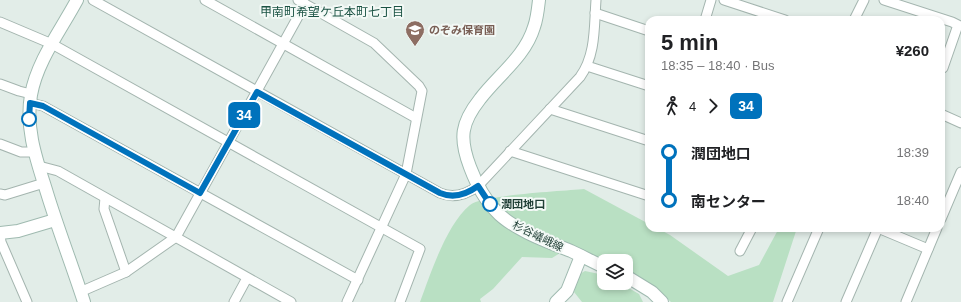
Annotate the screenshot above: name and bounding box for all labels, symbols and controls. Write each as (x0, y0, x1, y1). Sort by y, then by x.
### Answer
district label: 甲南町希望ケ丘本町七丁目 (260, 5, 404, 19)
school or university icon: のぞみ保育園 (404, 19, 426, 47)
place label: のぞみ保育園 (429, 24, 495, 36)
text: 5 min (661, 30, 718, 55)
text: ¥260 (896, 42, 929, 59)
text: 18:35 – 18:40 · Bus (661, 58, 774, 73)
icon: walk (661, 95, 683, 117)
icon: forward (702, 95, 724, 117)
text: 34 (738, 98, 754, 114)
text: 4 (689, 99, 696, 114)
line badge: 34 (226, 102, 262, 128)
text: 34 (236, 107, 252, 123)
unlabelled marker (21, 111, 37, 127)
text: 潤団地口 (691, 145, 751, 162)
text: 18:39 (896, 145, 929, 160)
text: 南センター (691, 193, 766, 210)
text: 18:40 (896, 193, 929, 208)
marker: 潤団地口 (482, 196, 498, 212)
place label: 潤団地口 (501, 198, 545, 210)
street label: 杉谷嶬峨線 (511, 219, 565, 253)
map controls (597, 254, 633, 290)
button: layers (597, 254, 633, 290)

